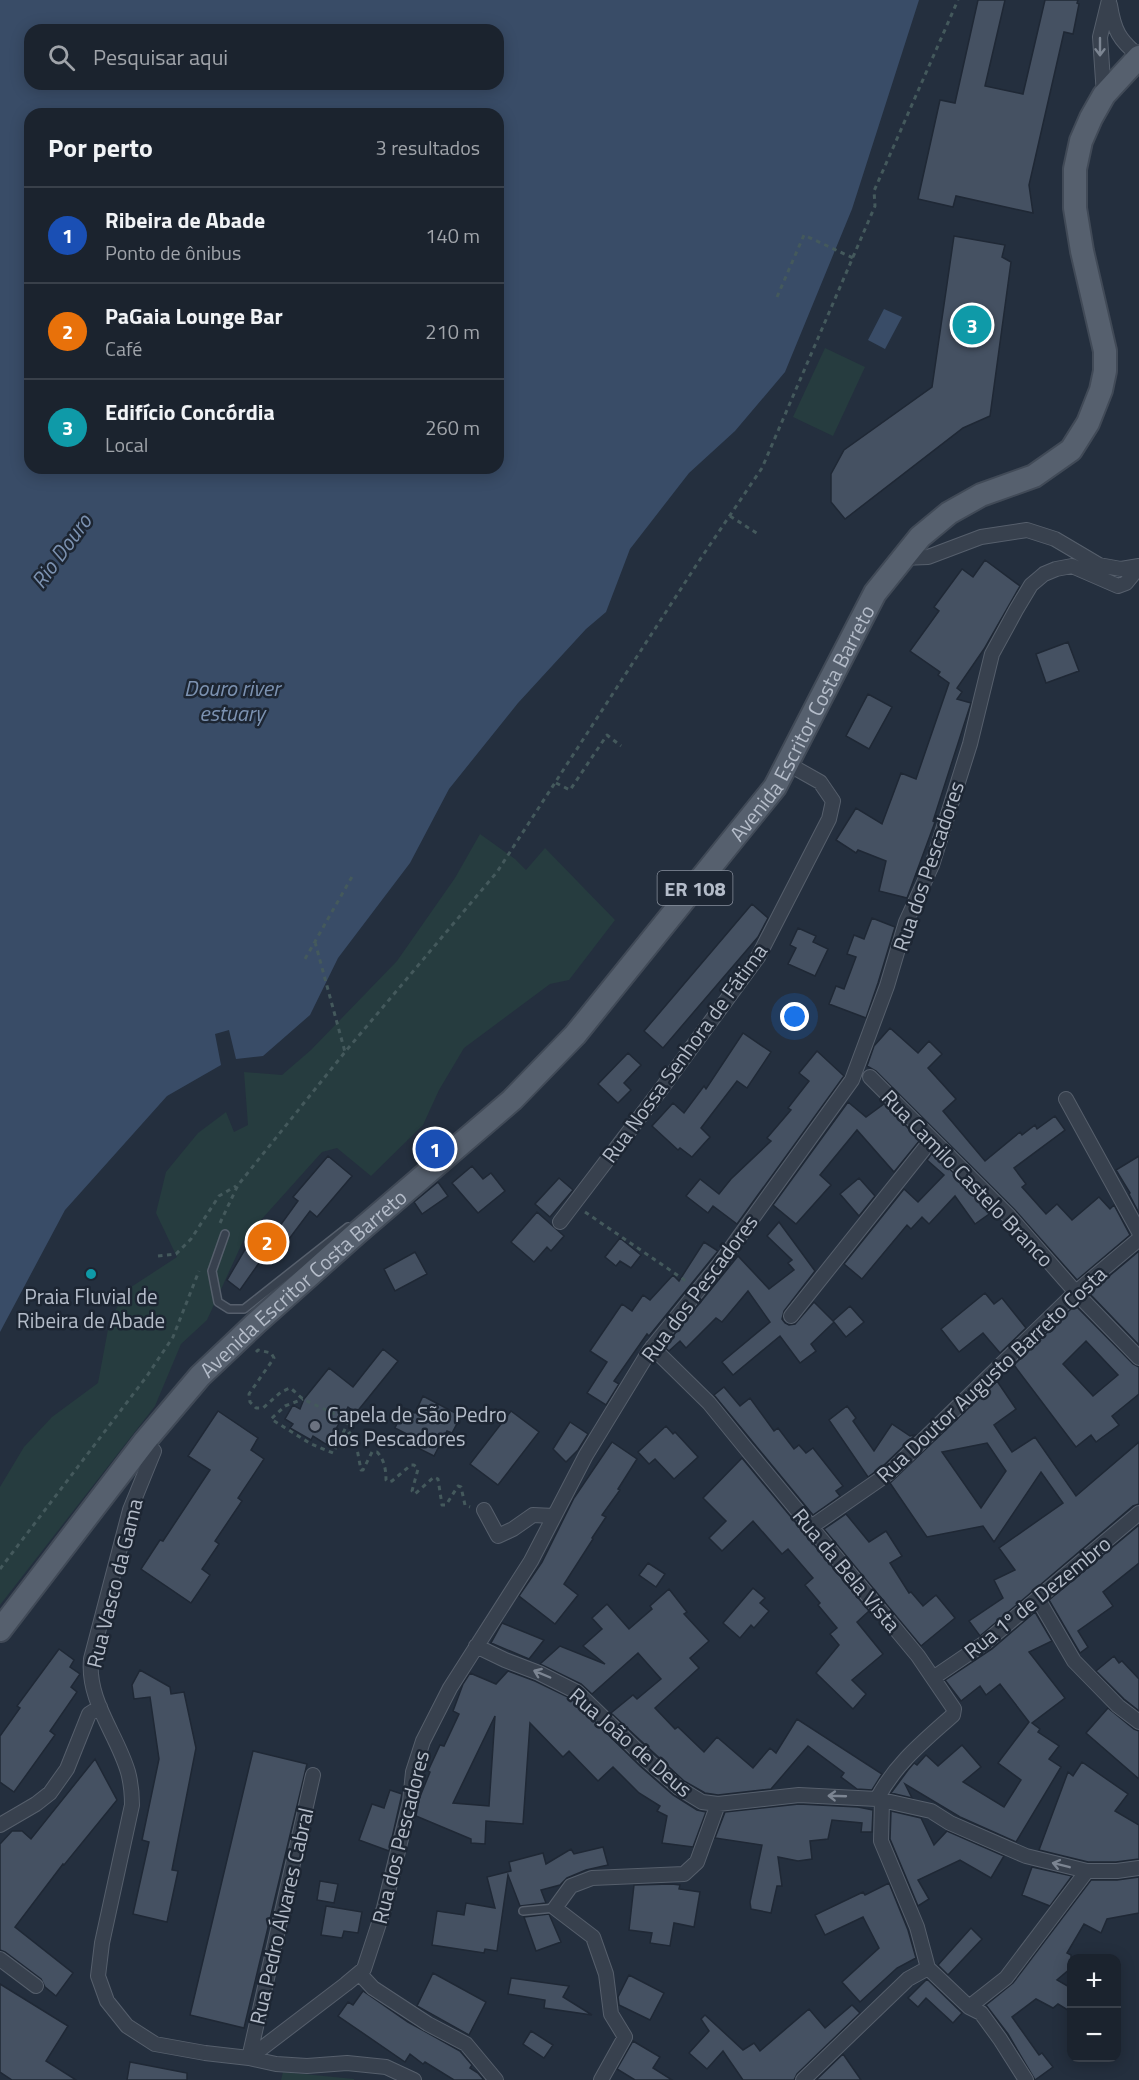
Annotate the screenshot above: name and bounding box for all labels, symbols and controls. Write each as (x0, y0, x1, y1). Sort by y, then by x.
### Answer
search box (24, 24, 504, 90)
one-way arrow (1094, 36, 1106, 56)
text: Pesquisar aqui (93, 40, 228, 74)
icon: search (45, 41, 78, 74)
text: Por perto (48, 128, 153, 167)
text: 3 resultados (376, 132, 480, 163)
text: Ribeira de Abade (105, 203, 265, 237)
text: 1 (62, 220, 73, 251)
text: 140 m (425, 220, 480, 251)
text: Ponto de ônibus (105, 237, 241, 268)
text: PaGaia Lounge Bar (105, 299, 283, 333)
pin: 3 (952, 302, 992, 348)
text: 2 (62, 316, 73, 347)
text: 210 m (425, 316, 480, 347)
text: Café (105, 333, 142, 364)
text: Edifício Concórdia (105, 395, 275, 429)
text: 3 (62, 412, 73, 443)
text: 260 m (425, 412, 480, 443)
text: Local (105, 429, 148, 460)
water label: Rio Douro (22, 506, 101, 596)
street label: Avenida Escritor Costa Barreto (721, 599, 882, 848)
water label: Douro river estuary (184, 671, 283, 730)
street label: Rua dos Pescadores (884, 777, 972, 955)
road number: ER 108 (658, 871, 732, 905)
street label: Rua Nossa Senhora de Fátima (593, 936, 775, 1169)
your location (780, 1002, 809, 1031)
street label: Rua Camilo Castelo Branco (874, 1082, 1062, 1274)
pin: 1 (416, 1126, 454, 1172)
street label: Avenida Escritor Costa Barreto (192, 1181, 414, 1385)
street label: Rua dos Pescadores (633, 1207, 765, 1369)
pin: 2 (248, 1220, 286, 1264)
street label: Rua Doutor Augusto Barreto Costa (869, 1258, 1114, 1490)
marker: Praia Fluvial de Ribeira de Abade (84, 1267, 98, 1281)
place label: Praia Fluvial de Ribeira de Abade (17, 1280, 165, 1336)
place label: Capela de São Pedro dos Pescadores (327, 1398, 507, 1454)
marker: Capela de São Pedro dos Pescadores (308, 1419, 322, 1433)
street label: Rua Vasco da Gama (77, 1494, 151, 1671)
street label: Rua da Bela Vista (785, 1501, 909, 1639)
street label: Rua 1º de Dezembro (957, 1528, 1117, 1666)
one-way arrow (533, 1668, 552, 1679)
street label: Rua João de Deus (562, 1679, 700, 1805)
street label: Rua dos Pescadores (363, 1747, 437, 1927)
one-way arrow (827, 1790, 847, 1802)
street label: Rua Pedro Álvares Cabral (240, 1804, 322, 2028)
one-way arrow (1051, 1859, 1070, 1871)
map controls (1067, 1954, 1121, 2062)
button: + (1067, 1954, 1121, 2008)
button: − (1067, 2008, 1121, 2062)

